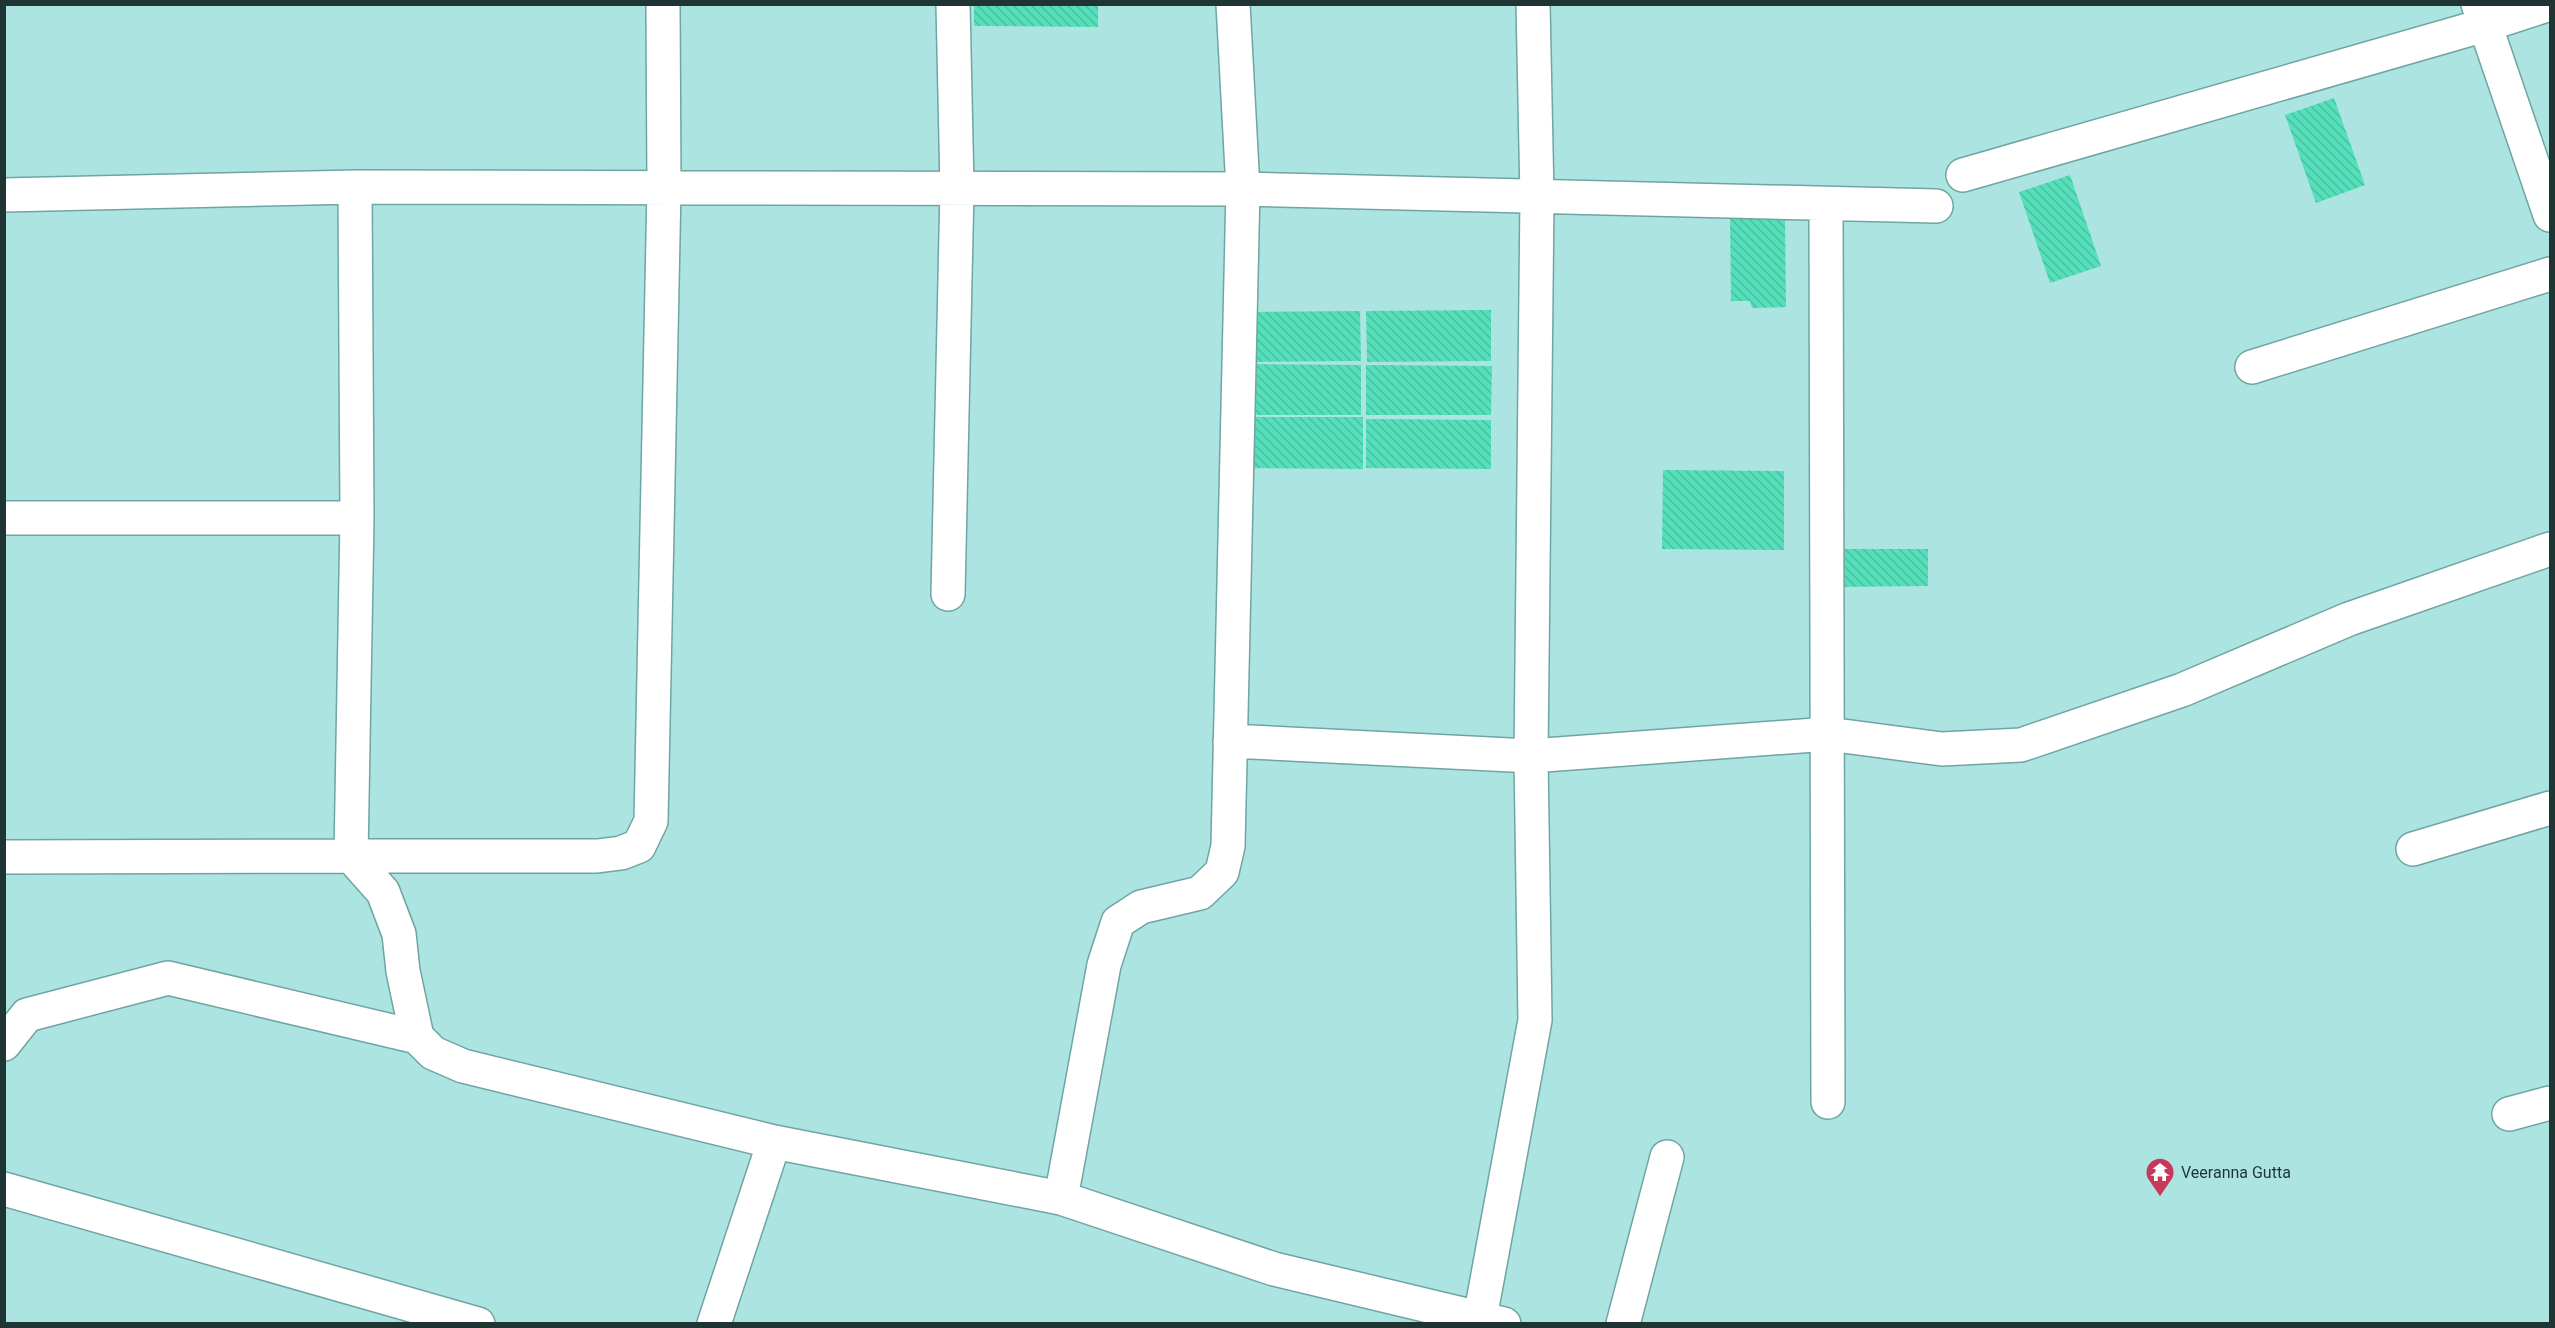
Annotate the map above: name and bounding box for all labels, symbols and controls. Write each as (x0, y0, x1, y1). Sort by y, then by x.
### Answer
temple icon: Veeranna Gutta (2144, 1156, 2176, 1198)
place label: Veeranna Gutta (2181, 1163, 2291, 1182)

